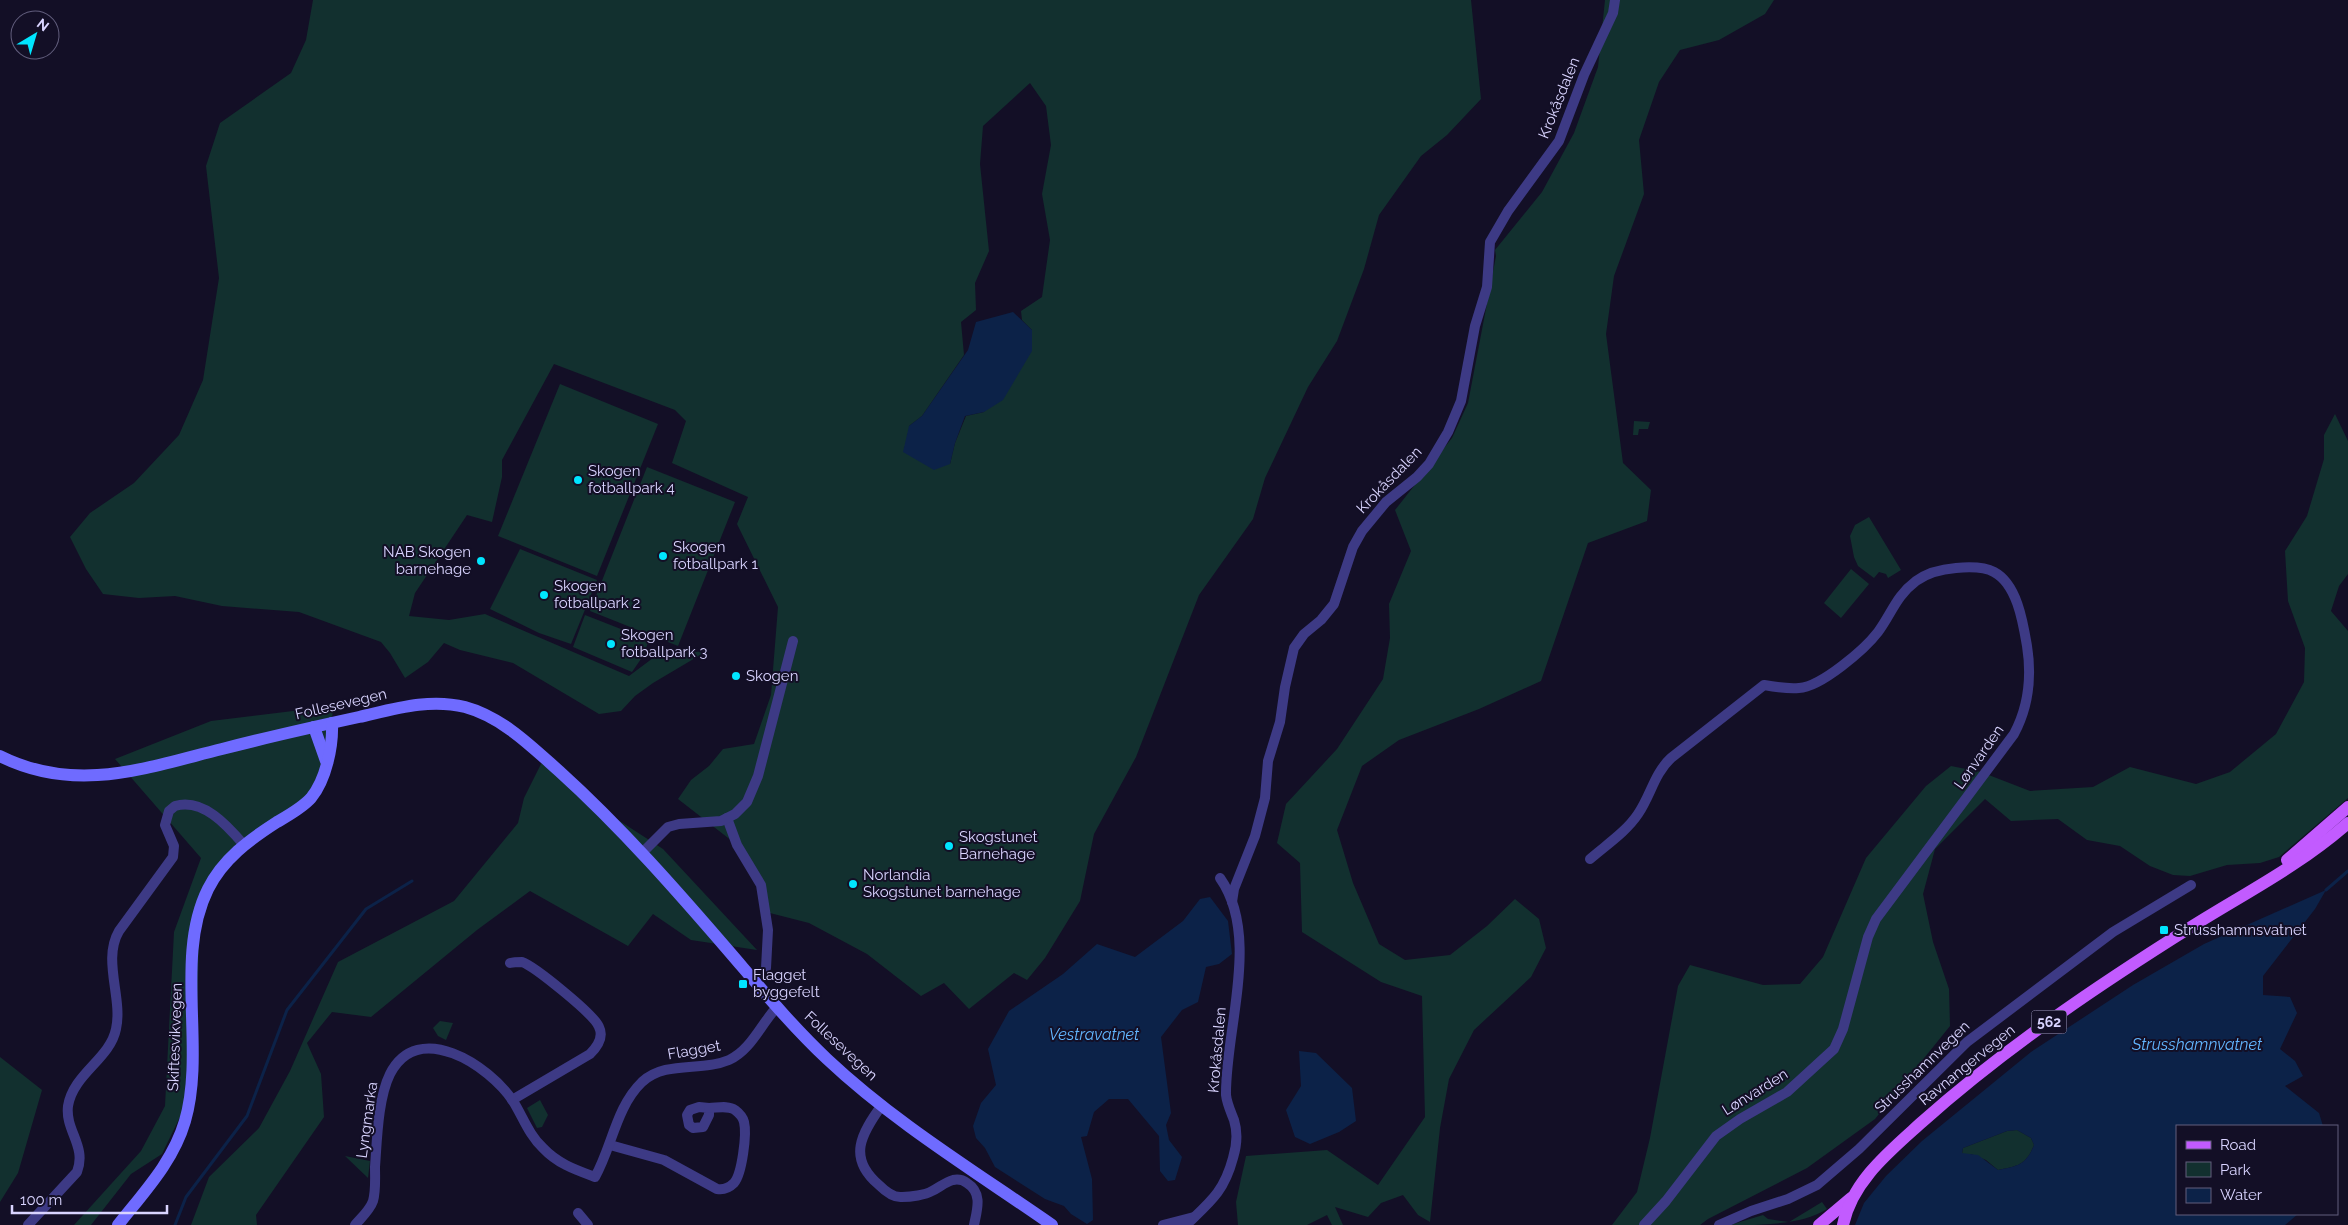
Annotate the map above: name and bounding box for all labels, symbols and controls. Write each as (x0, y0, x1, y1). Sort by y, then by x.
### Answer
north arrow (10, 10, 60, 60)
text: N (34, 15, 52, 34)
street label: Krokåsdalen (1535, 55, 1583, 141)
street label: Krokåsdalen (1353, 443, 1425, 517)
place label: Skogen fotballpark 4 (588, 462, 675, 497)
marker: Skogen fotballpark 4 (572, 474, 584, 486)
place label: Skogen fotballpark 1 (673, 538, 759, 573)
place label: NAB Skogen barnehage (383, 543, 471, 578)
marker: Skogen fotballpark 1 (657, 550, 669, 562)
marker: NAB Skogen barnehage (475, 555, 487, 567)
place label: Skogen fotballpark 2 (554, 577, 641, 612)
marker: Skogen fotballpark 2 (538, 589, 550, 601)
place label: Skogen fotballpark 3 (621, 626, 708, 661)
marker: Skogen fotballpark 3 (605, 638, 617, 650)
place label: Skogen (746, 667, 798, 685)
marker: Skogen (730, 670, 742, 682)
street label: Follesevegen (293, 685, 389, 723)
street label: Lønvarden (1950, 722, 2008, 792)
place label: Skogstunet Barnehage (959, 828, 1038, 863)
marker: Skogstunet Barnehage (943, 840, 955, 852)
place label: Norlandia Skogstunet barnehage (863, 866, 1021, 901)
marker: Norlandia Skogstunet barnehage (847, 878, 859, 890)
place label: Strusshamnsvatnet (2174, 921, 2307, 939)
marker: Strusshamnsvatnet (2158, 924, 2170, 936)
place label: Flagget byggefelt (753, 966, 820, 1001)
marker: Flagget byggefelt (737, 978, 749, 990)
street label: Skiftesvikvegen (164, 982, 186, 1092)
street label: Krokåsdalen (1204, 1006, 1230, 1094)
street label: Follesevegen (801, 1008, 881, 1084)
road number: 562 (2032, 1010, 2066, 1034)
street label: Strusshamnvegen (1871, 1017, 1973, 1117)
street label: Ravnangervegen (1915, 1021, 2019, 1109)
water label: Vestravatnet (1049, 1025, 1140, 1044)
water label: Strusshamnvatnet (2131, 1035, 2263, 1054)
street label: Flagget (666, 1037, 722, 1063)
street label: Lønvarden (1719, 1065, 1791, 1119)
street label: Lyngmarka (353, 1081, 381, 1159)
legend (2176, 1125, 2338, 1215)
text: Road (2220, 1136, 2256, 1154)
text: Park (2220, 1161, 2251, 1179)
scale bar (12, 1182, 168, 1214)
text: Water (2220, 1186, 2263, 1204)
text: 100 m (20, 1191, 62, 1209)

